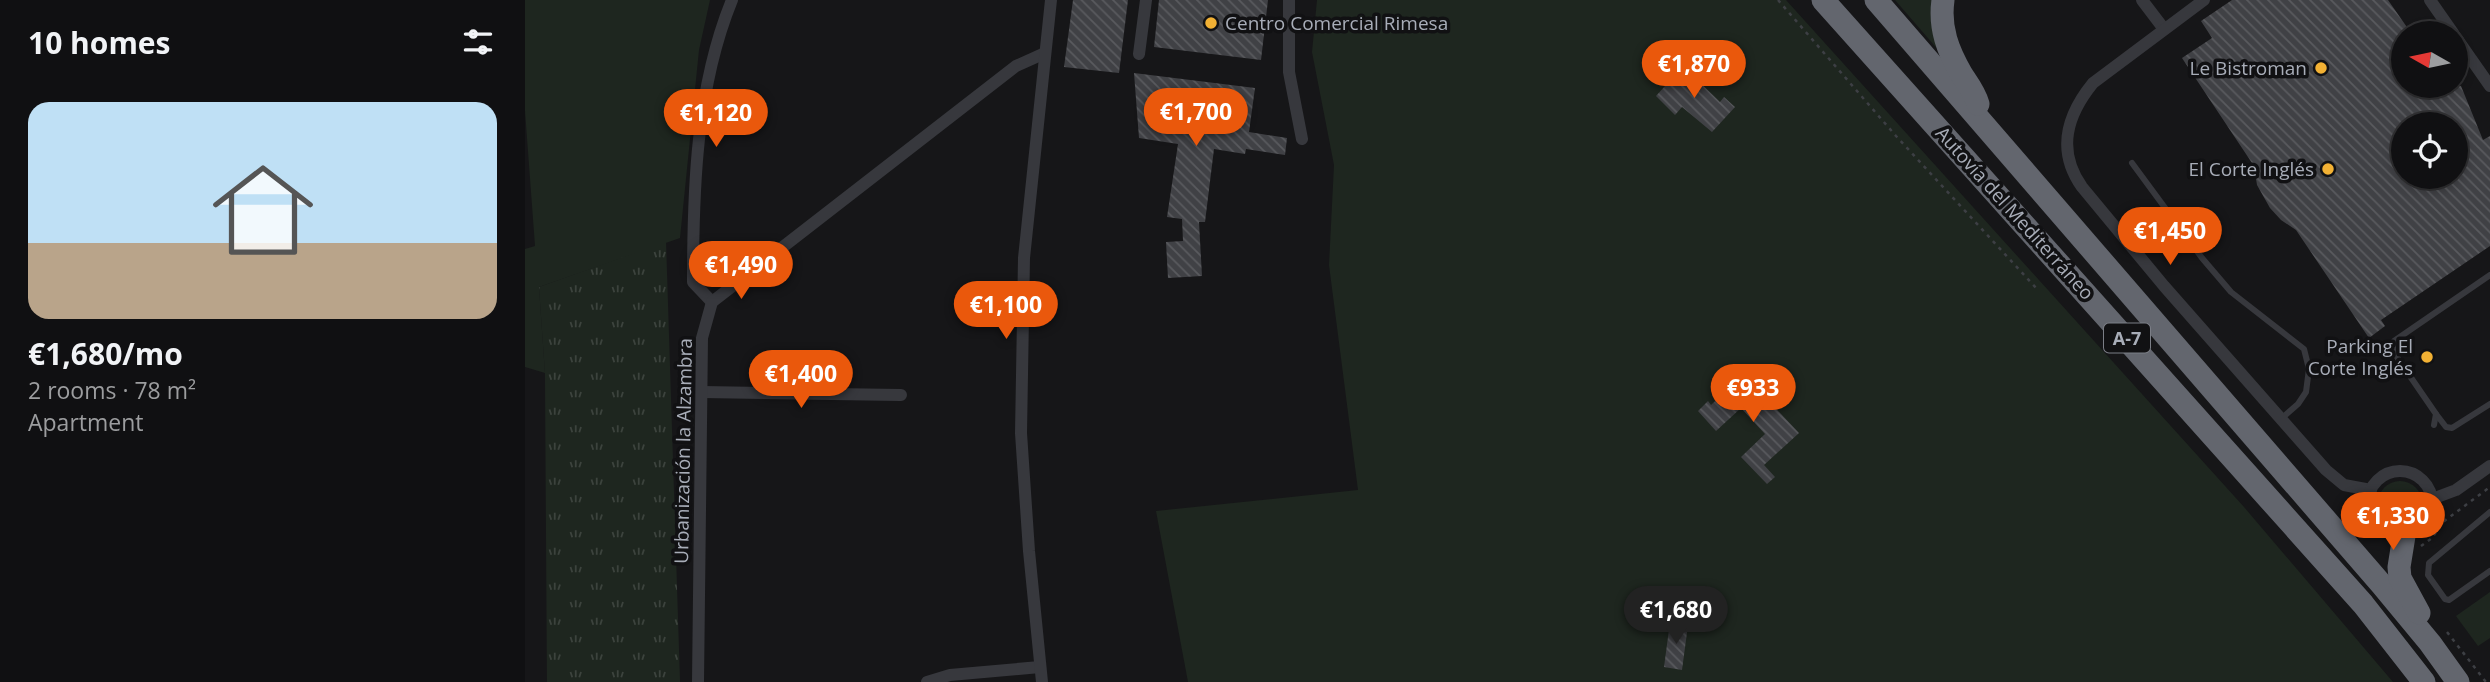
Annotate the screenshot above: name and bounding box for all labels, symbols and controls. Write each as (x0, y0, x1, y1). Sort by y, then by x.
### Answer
place label: Centro Comercial Rimesa (1225, 10, 1448, 36)
marker: Centro Comercial Rimesa (1203, 15, 1219, 31)
north arrow (2391, 21, 2467, 98)
map controls (2391, 21, 2468, 189)
text: 10 homes (28, 22, 171, 63)
icon: filters (459, 23, 497, 61)
pin: €1,870 (1637, 41, 1751, 100)
text: €1,870 (1658, 47, 1730, 79)
place label: Le Bistroman (2190, 55, 2307, 81)
marker: Le Bistroman (2313, 60, 2329, 76)
pin: €1,700 (1139, 88, 1253, 148)
pin: €1,120 (659, 90, 773, 149)
text: €1,700 (1160, 95, 1232, 127)
text: €1,120 (680, 96, 752, 128)
button: locate (2391, 112, 2468, 189)
street label: Autovía del Mediterráneo (1930, 121, 2100, 305)
icon: home (200, 147, 326, 273)
place label: El Corte Inglés (2188, 156, 2314, 182)
marker: El Corte Inglés (2320, 161, 2336, 177)
pin: €1,450 (2113, 208, 2227, 267)
text: €1,450 (2134, 214, 2206, 246)
pin: €1,490 (684, 242, 798, 301)
text: €1,490 (705, 248, 777, 280)
pin: €1,100 (949, 282, 1063, 341)
text: €1,100 (970, 288, 1042, 320)
road number: A-7 (2104, 324, 2150, 352)
text: €1,680/mo (28, 333, 183, 374)
place label: Parking El Corte Inglés (2308, 333, 2413, 381)
street label: Urbanización la Alzambra (668, 338, 698, 564)
marker: Parking El Corte Inglés (2419, 349, 2435, 365)
pin: €1,400 (744, 350, 858, 410)
text: €1,400 (765, 357, 837, 389)
pin: €933 (1712, 364, 1794, 424)
text: €933 (1727, 371, 1779, 403)
text: 2 rooms · 78 m² (28, 374, 196, 406)
text: Apartment (28, 406, 144, 438)
pin: €1,330 (2336, 492, 2450, 552)
text: €1,330 (2357, 499, 2429, 531)
pin: €1,680 (1619, 586, 1733, 646)
text: €1,680 (1640, 593, 1712, 625)

